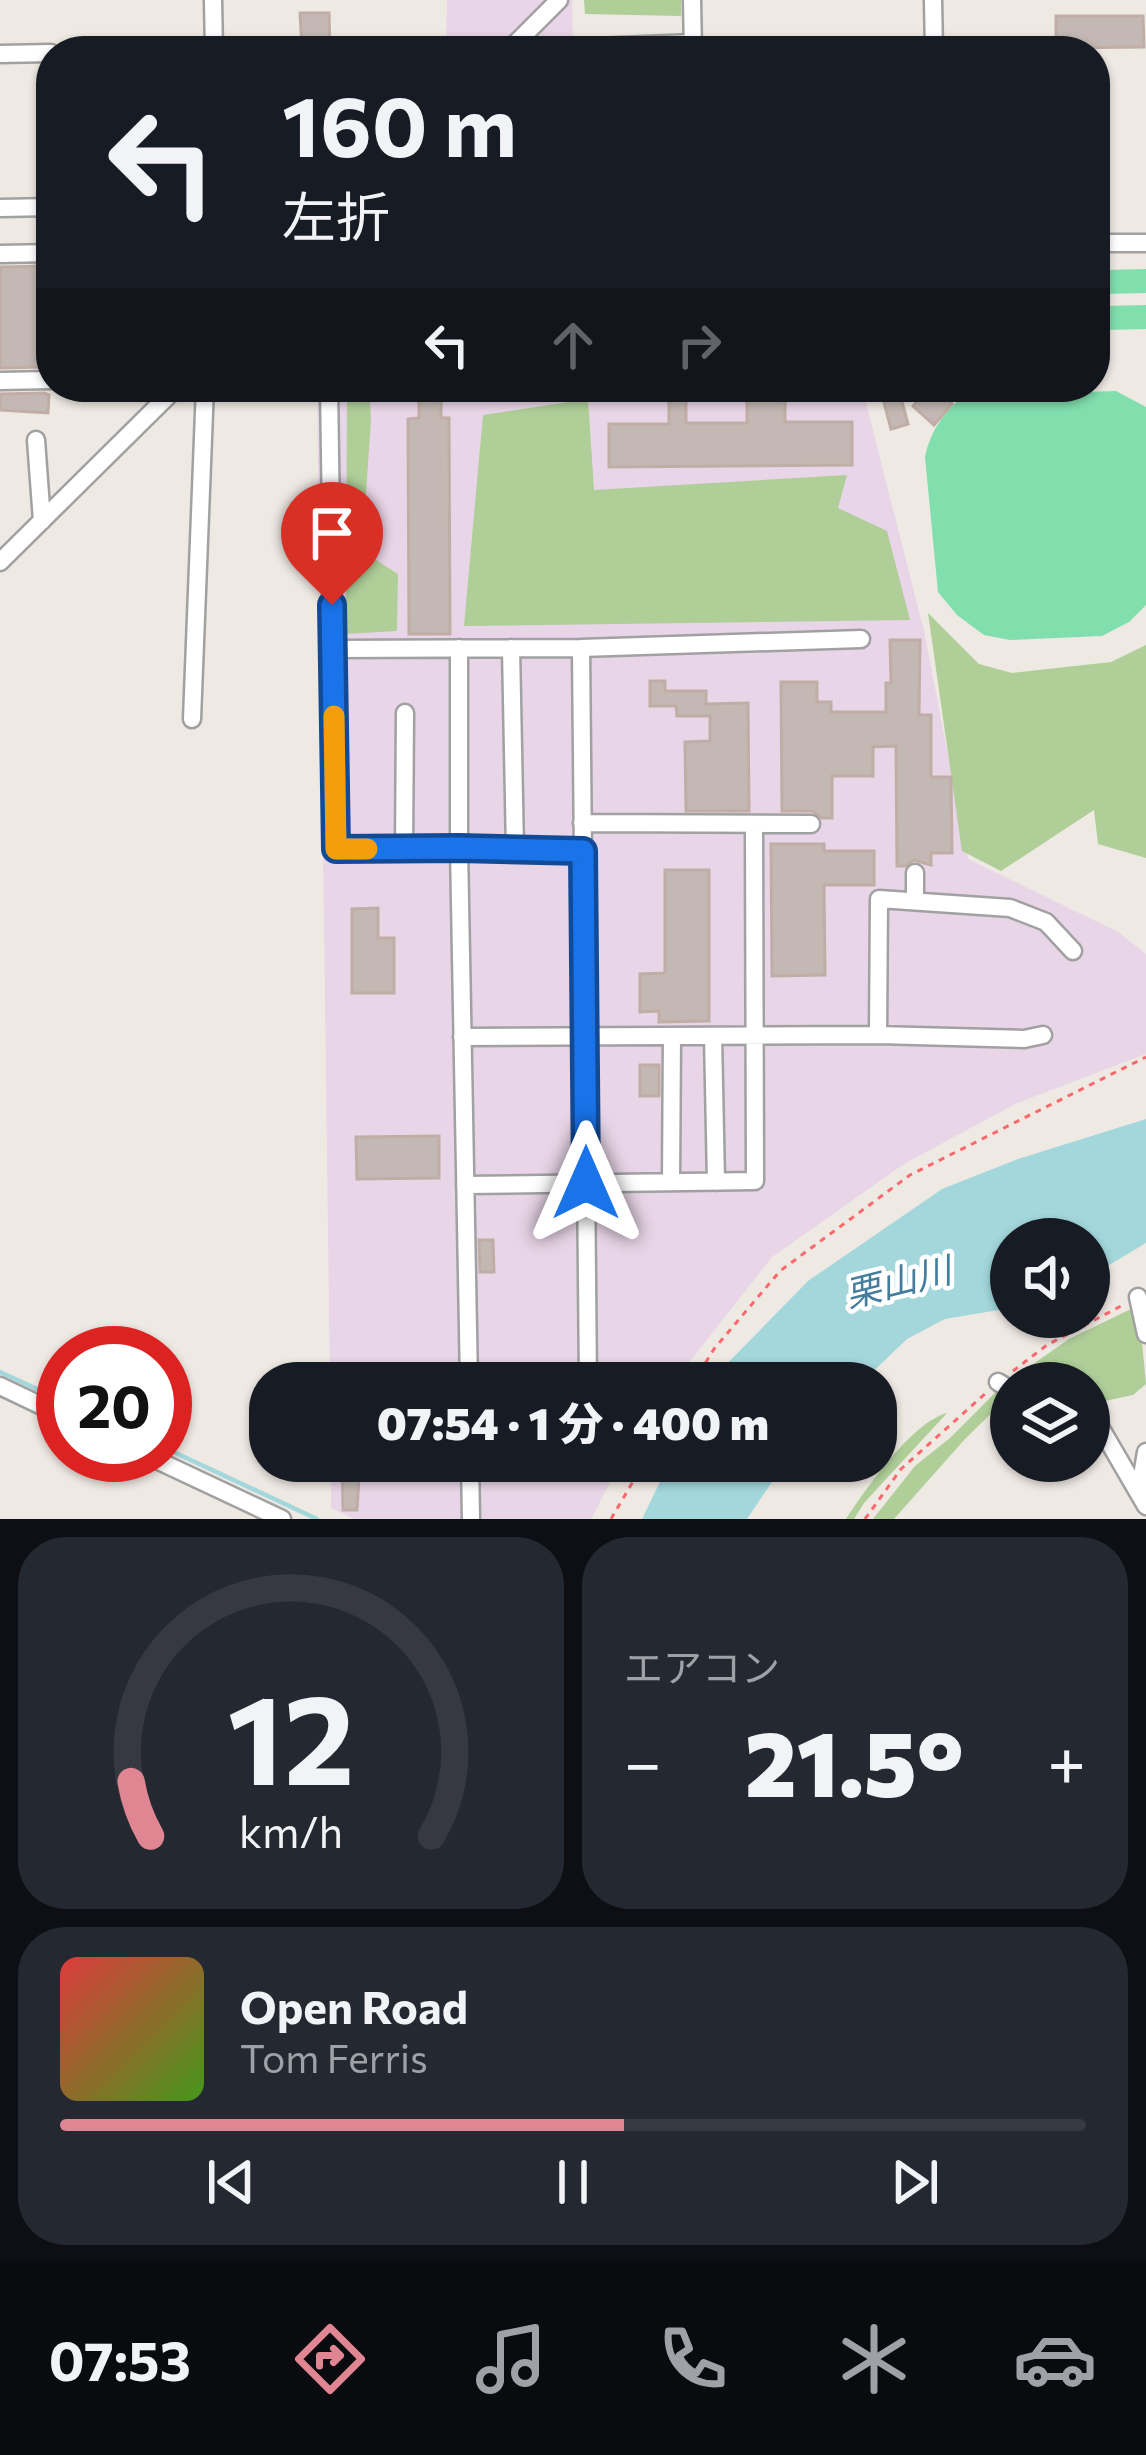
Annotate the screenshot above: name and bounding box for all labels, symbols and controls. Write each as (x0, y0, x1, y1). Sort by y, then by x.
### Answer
text: 160 m (282, 72, 517, 174)
icon: left (84, 84, 240, 240)
text: 左折 (282, 182, 390, 248)
icon: left (414, 312, 480, 378)
icon: ahead (540, 312, 606, 378)
icon: right (666, 312, 732, 378)
pin (281, 482, 383, 605)
icon: arrive (299, 500, 365, 566)
position arrow (523, 1120, 649, 1246)
map controls (990, 1218, 1110, 1482)
button: sound (990, 1218, 1110, 1338)
water label: 栗山川 (840, 1245, 959, 1314)
speed limit sign: 20 (36, 1326, 192, 1482)
button: layers (990, 1362, 1110, 1482)
text: 07:54 · 1 分 · 400 m (377, 1394, 769, 1449)
text: エアコン (624, 1642, 780, 1690)
text: 12 (227, 1658, 355, 1811)
text: 21.5° (745, 1705, 964, 1816)
text: − (624, 1720, 662, 1801)
text: + (1047, 1720, 1086, 1801)
text: km/h (239, 1804, 343, 1857)
text: Open Road (240, 1978, 468, 2033)
text: Tom Ferris (240, 2033, 428, 2081)
icon: previous (198, 2149, 264, 2215)
icon: pause (540, 2149, 606, 2215)
icon: next (882, 2149, 948, 2215)
icon: directions (288, 2317, 372, 2401)
icon: music (469, 2317, 553, 2401)
icon: phone (651, 2317, 735, 2401)
icon: climate (832, 2317, 916, 2401)
icon: car (1013, 2317, 1097, 2401)
text: 07:53 (49, 2326, 191, 2392)

